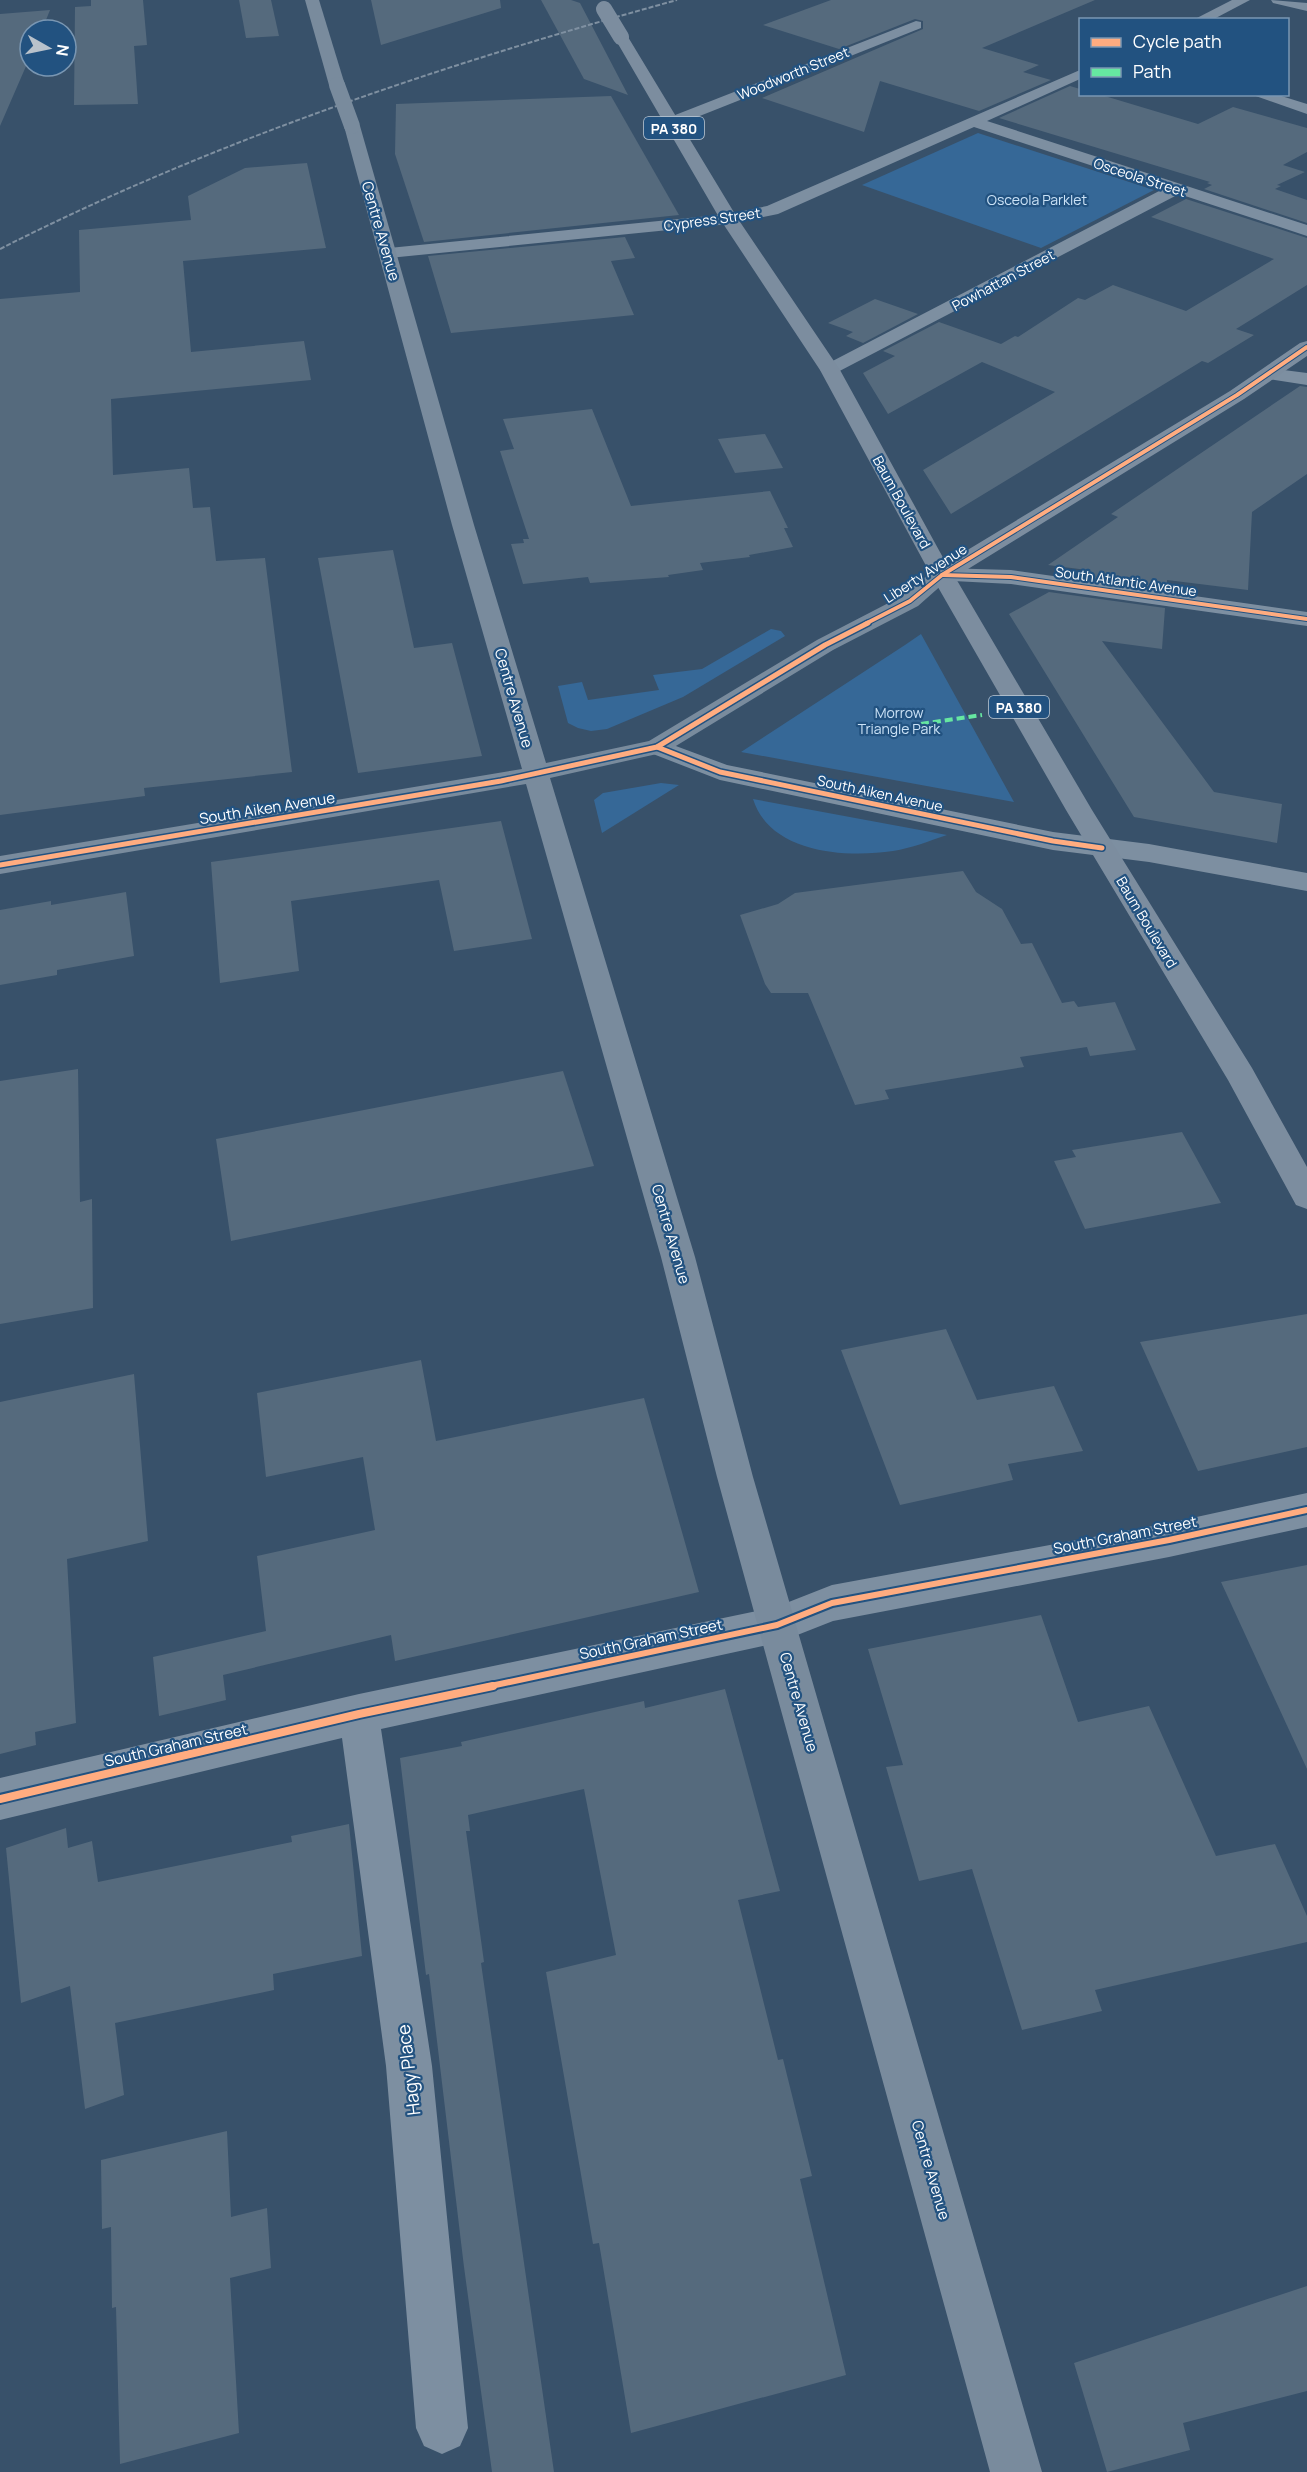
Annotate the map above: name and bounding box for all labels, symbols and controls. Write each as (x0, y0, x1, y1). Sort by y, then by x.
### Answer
north arrow (18, 18, 78, 78)
legend (1079, 18, 1289, 96)
text: Cycle path (1133, 29, 1222, 53)
street label: Woodworth Street (734, 42, 852, 104)
text: N (51, 43, 75, 58)
text: Path (1133, 59, 1171, 83)
road number: PA 380 (644, 117, 704, 139)
street label: Osceola Street (1091, 153, 1189, 201)
street label: Centre Avenue (357, 179, 405, 283)
park label: Osceola Parklet (987, 190, 1088, 209)
street label: Cypress Street (662, 203, 762, 235)
street label: Powhattan Street (948, 245, 1058, 315)
street label: Baum Boulevard (869, 452, 935, 552)
street label: Liberty Avenue (880, 539, 970, 607)
street label: South Atlantic Avenue (1054, 562, 1198, 600)
street label: Centre Avenue (490, 646, 538, 750)
road number: PA 380 (989, 696, 1049, 718)
park label: Morrow Triangle Park (858, 703, 941, 738)
street label: South Aiken Avenue (815, 770, 945, 816)
street label: South Aiken Avenue (198, 787, 337, 829)
street label: Baum Boulevard (1112, 873, 1182, 971)
street label: Centre Avenue (647, 1182, 695, 1286)
street label: South Graham Street (1051, 1511, 1199, 1559)
street label: South Graham Street (577, 1614, 725, 1664)
street label: Centre Avenue (775, 1650, 823, 1754)
street label: South Graham Street (103, 1718, 249, 1772)
street label: Hagy Place (391, 2023, 425, 2117)
street label: Centre Avenue (907, 2118, 955, 2222)

